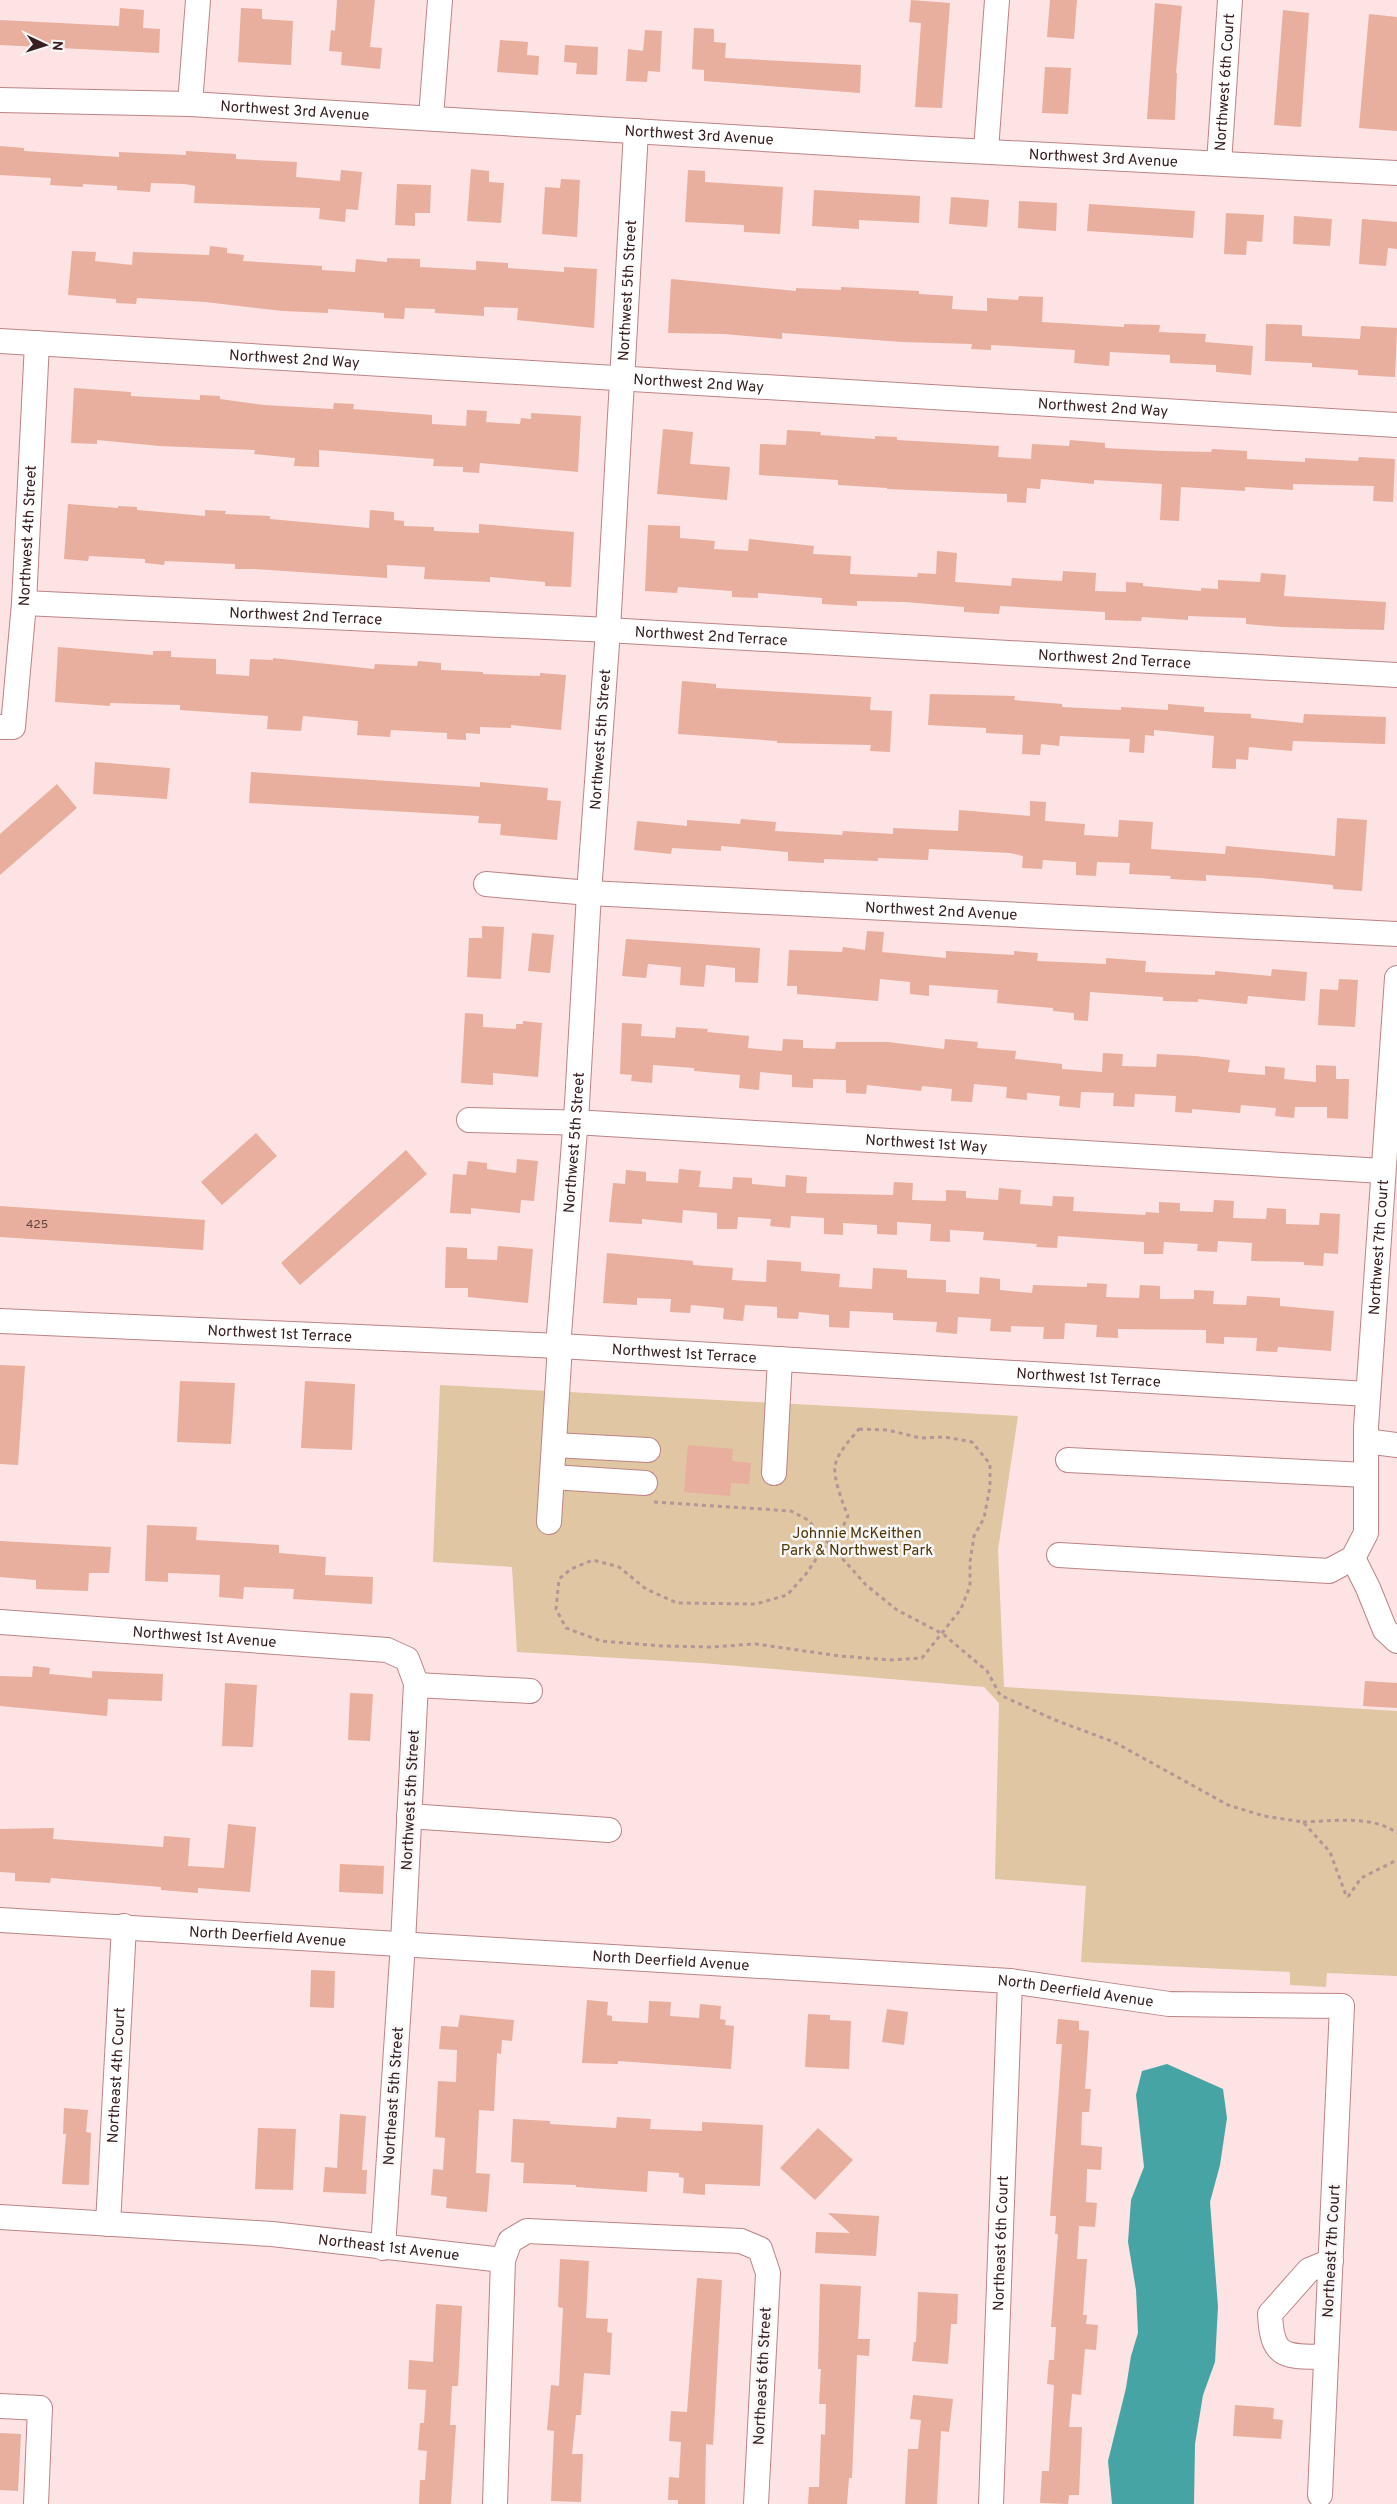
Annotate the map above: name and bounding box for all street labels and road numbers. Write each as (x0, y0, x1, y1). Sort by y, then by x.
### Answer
street label: Northwest 6th Court (1212, 13, 1240, 152)
street label: Northwest 3rd Avenue (220, 98, 370, 126)
street label: Northwest 3rd Avenue (624, 122, 774, 151)
street label: Northwest 3rd Avenue (1028, 146, 1178, 173)
street label: Northwest 5th Street (615, 219, 642, 361)
street label: Northwest 2nd Way (228, 347, 360, 374)
street label: Northwest 2nd Way (633, 371, 765, 398)
street label: Northwest 2nd Way (1037, 395, 1169, 422)
street label: Northwest 4th Street (16, 465, 42, 607)
street label: Northwest 2nd Terrace (229, 604, 383, 630)
street label: Northwest 2nd Terrace (634, 624, 788, 651)
street label: Northwest 2nd Terrace (1037, 647, 1192, 674)
street label: Northwest 5th Street (587, 668, 616, 811)
street label: Northwest 2nd Avenue (864, 899, 1018, 926)
street label: Northwest 5th Street (560, 1072, 590, 1214)
street label: Northwest 1st Way (865, 1132, 988, 1158)
street label: Northwest 7th Court (1366, 1179, 1394, 1316)
street label: Northwest 1st Terrace (207, 1322, 352, 1348)
street label: Northwest 1st Terrace (611, 1341, 757, 1369)
street label: Northwest 1st Terrace (1016, 1365, 1161, 1393)
street label: Northwest 1st Avenue (132, 1624, 277, 1653)
street label: Northwest 5th Street (398, 1729, 425, 1871)
street label: North Deerfield Avenue (188, 1923, 347, 1952)
street label: North Deerfield Avenue (592, 1948, 750, 1976)
street label: North Deerfield Avenue (997, 1972, 1155, 2013)
street label: Northeast 4th Court (104, 2007, 131, 2144)
street label: Northeast 5th Street (380, 2026, 409, 2166)
street label: Northeast 6th Court (990, 2175, 1014, 2311)
street label: Northeast 7th Court (1320, 2184, 1345, 2318)
street label: Northeast 1st Avenue (317, 2231, 460, 2266)
street label: Northeast 6th Street (750, 2306, 777, 2446)

